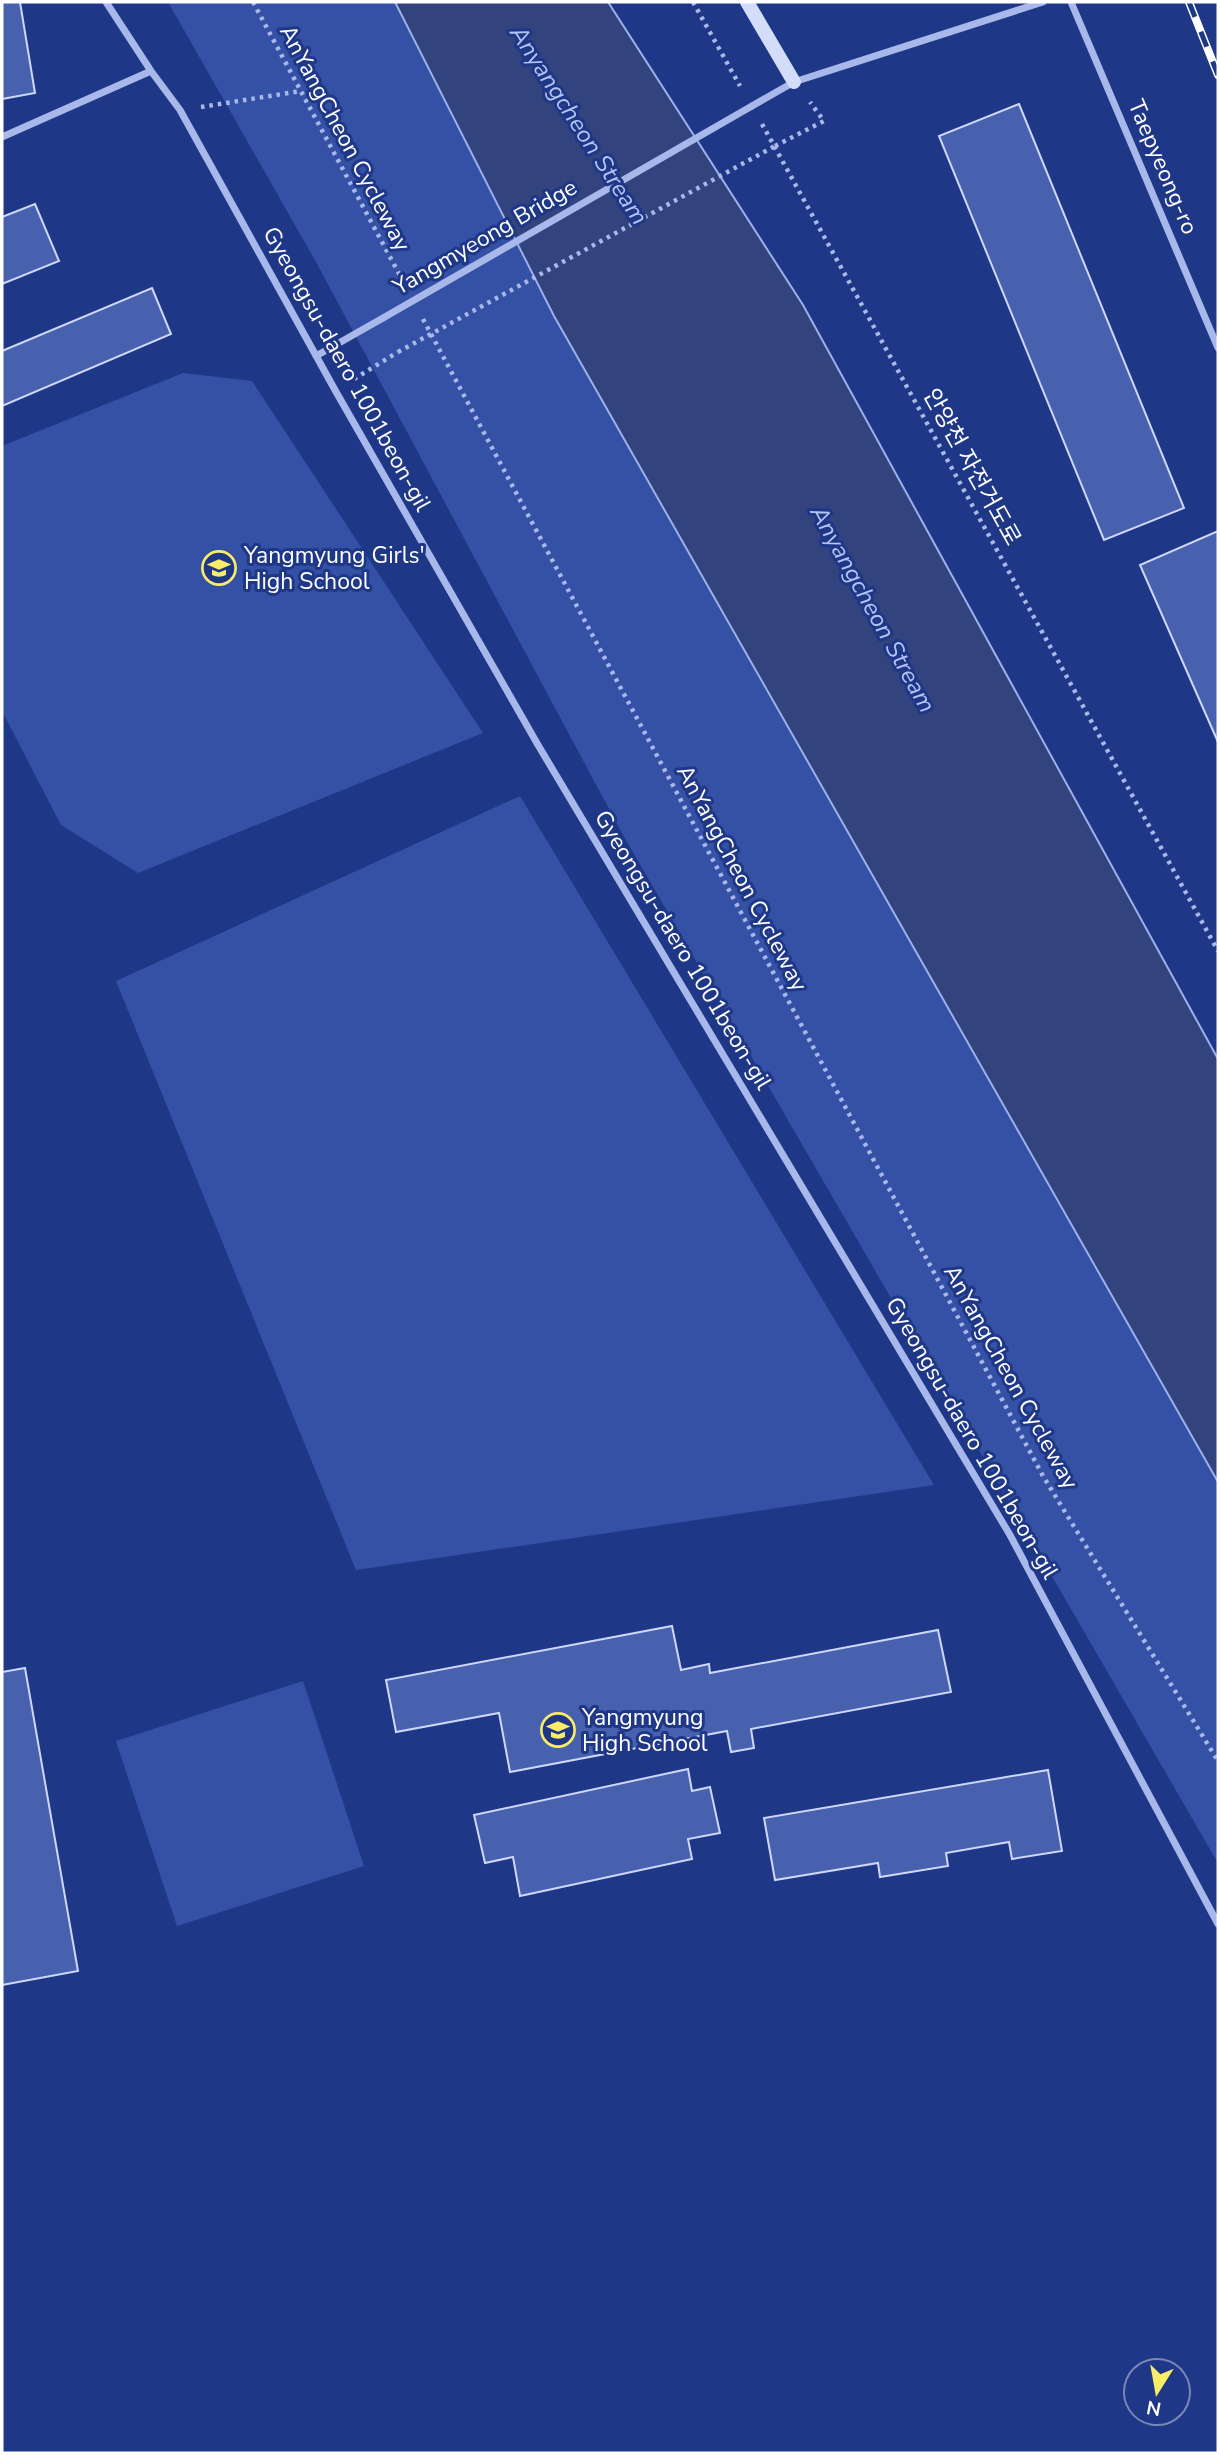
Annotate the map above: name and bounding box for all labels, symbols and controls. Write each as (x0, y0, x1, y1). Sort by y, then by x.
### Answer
water label: Anyangcheon Stream (502, 18, 656, 231)
street label: AnYangCheon Cycleway (272, 19, 418, 257)
street label: Taepyeong-ro (1121, 95, 1205, 239)
street label: Yangmyeong Bridge (386, 172, 583, 303)
street label: Gyeongsu-daero 1001beon-gil (256, 221, 438, 517)
street label: 안양천 자전거도로 (916, 383, 1028, 551)
water label: Anyangcheon Stream (802, 499, 943, 718)
place label: Yangmyung Girls' High School (243, 540, 425, 597)
school or university icon: Yangmyung Girls' High School (200, 549, 238, 587)
street label: AnYangCheon Cycleway (669, 759, 815, 997)
street label: Gyeongsu-daero 1001beon-gil (587, 804, 779, 1096)
street label: AnYangCheon Cycleway (936, 1259, 1086, 1495)
street label: Gyeongsu-daero 1001beon-gil (878, 1291, 1066, 1585)
place label: Yangmyung High School (581, 1702, 708, 1759)
school or university icon: Yangmyung High School (539, 1711, 577, 1749)
north arrow (1122, 2357, 1192, 2427)
text: N (1144, 2394, 1163, 2422)

